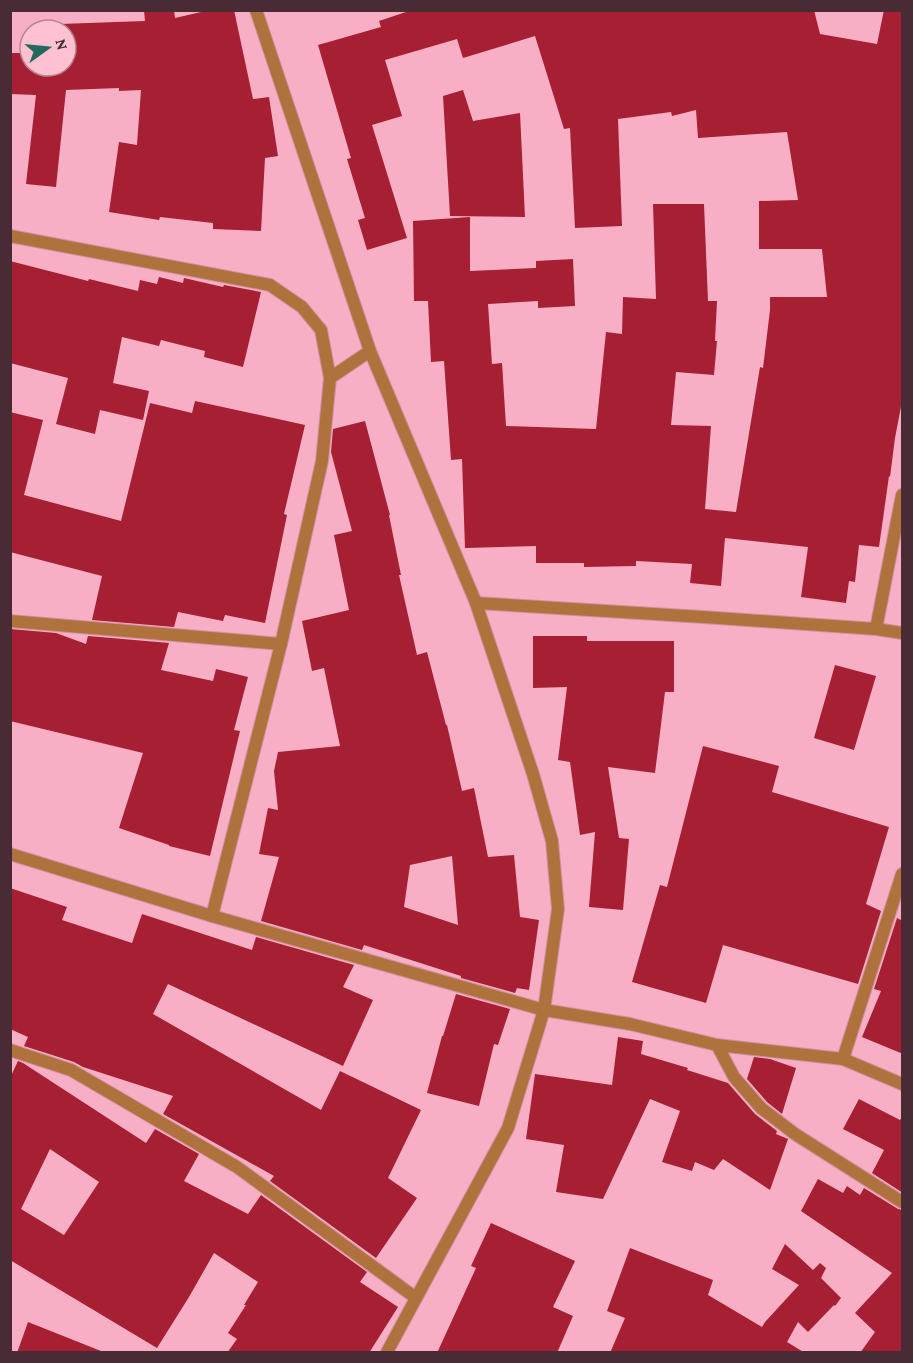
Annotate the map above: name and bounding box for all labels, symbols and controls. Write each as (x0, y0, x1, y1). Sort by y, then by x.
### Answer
north arrow (18, 18, 78, 78)
text: N (52, 37, 72, 52)

